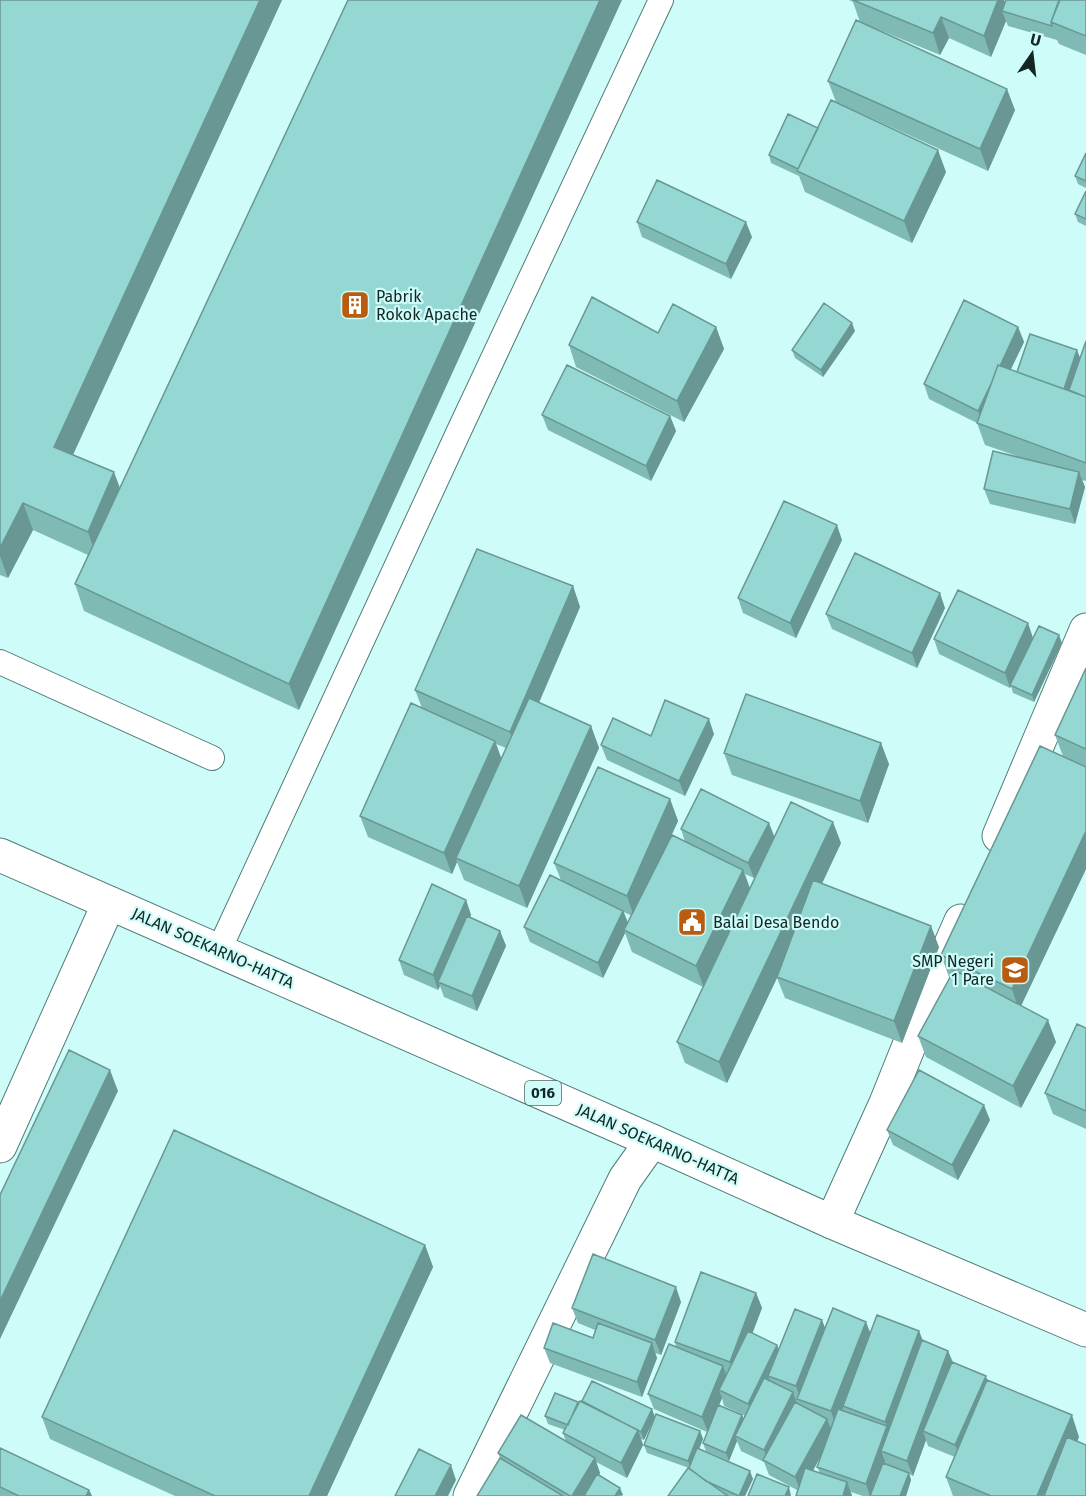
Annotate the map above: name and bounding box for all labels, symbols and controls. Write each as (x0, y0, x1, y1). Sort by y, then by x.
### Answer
north arrow (1002, 24, 1062, 84)
text: U (1028, 29, 1043, 50)
place label: Pabrik Rokok Apache (376, 287, 478, 324)
building icon: Pabrik Rokok Apache (339, 289, 371, 321)
street label: JALAN SOEKARNO-HATTA (129, 904, 298, 993)
public building icon: Balai Desa Bendo (676, 906, 708, 938)
place label: Balai Desa Bendo (713, 913, 839, 932)
place label: SMP Negeri 1 Pare (912, 952, 994, 989)
school or university icon: SMP Negeri 1 Pare (999, 954, 1031, 986)
road number: 016 (525, 1081, 561, 1105)
street label: JALAN SOEKARNO-HATTA (574, 1100, 743, 1189)

